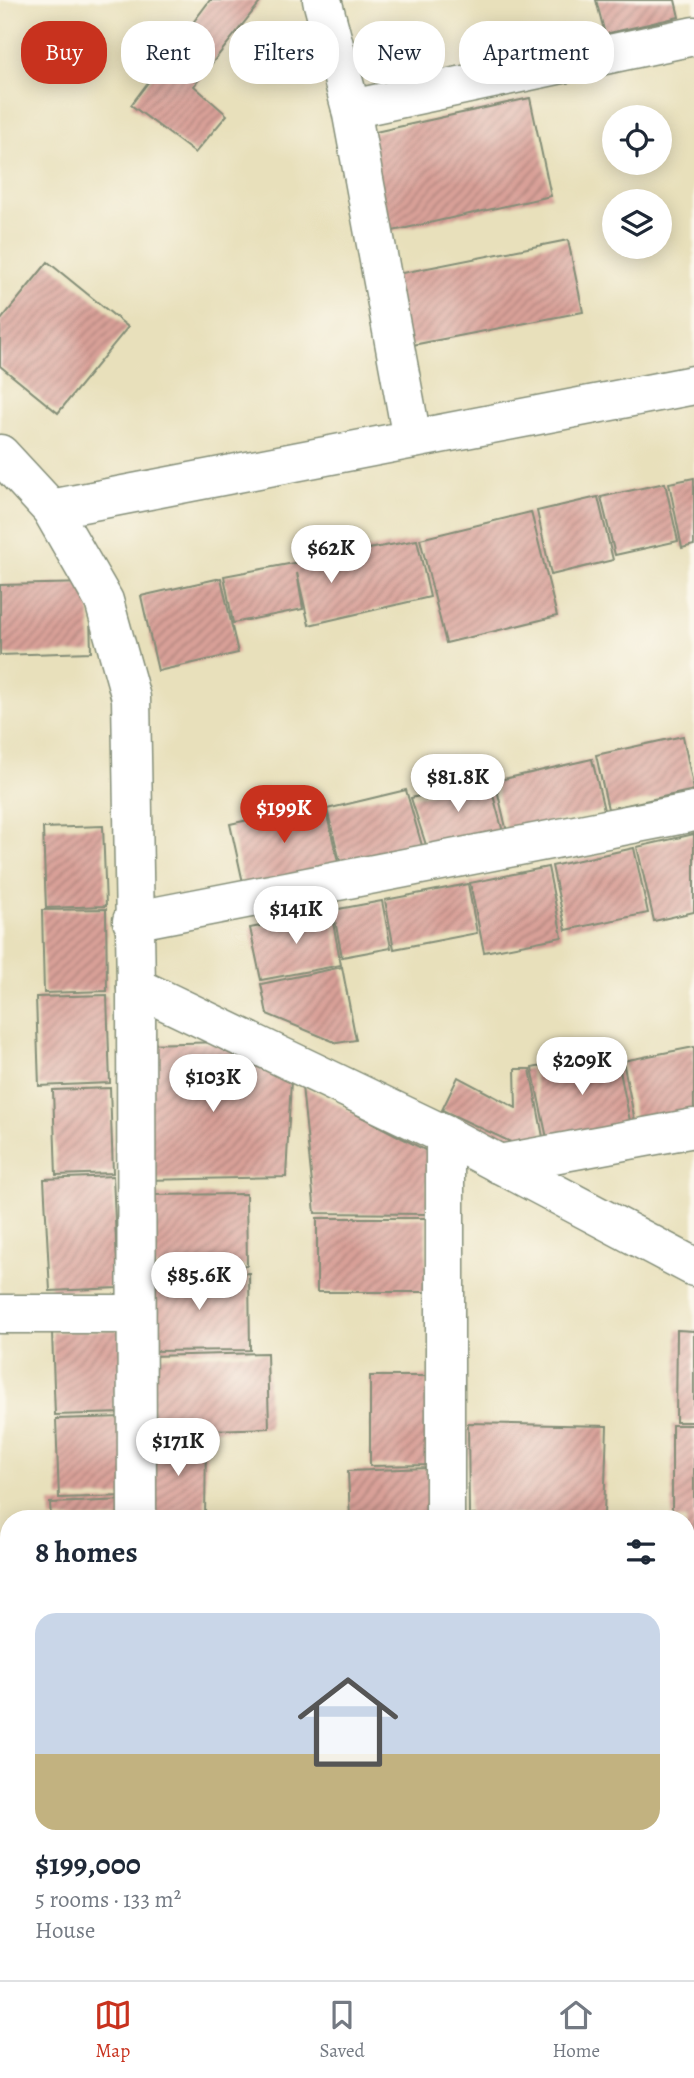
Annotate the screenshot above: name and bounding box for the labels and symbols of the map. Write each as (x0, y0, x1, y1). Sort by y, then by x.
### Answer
pin: $62K (290, 526, 372, 585)
pin: $81.8K (401, 754, 515, 814)
pin: $199K (235, 786, 333, 845)
pin: $141K (247, 886, 345, 946)
pin: $209K (533, 1038, 631, 1097)
pin: $103K (164, 1054, 262, 1114)
pin: $85.6K (142, 1252, 256, 1312)
pin: $171K (129, 1418, 227, 1478)

